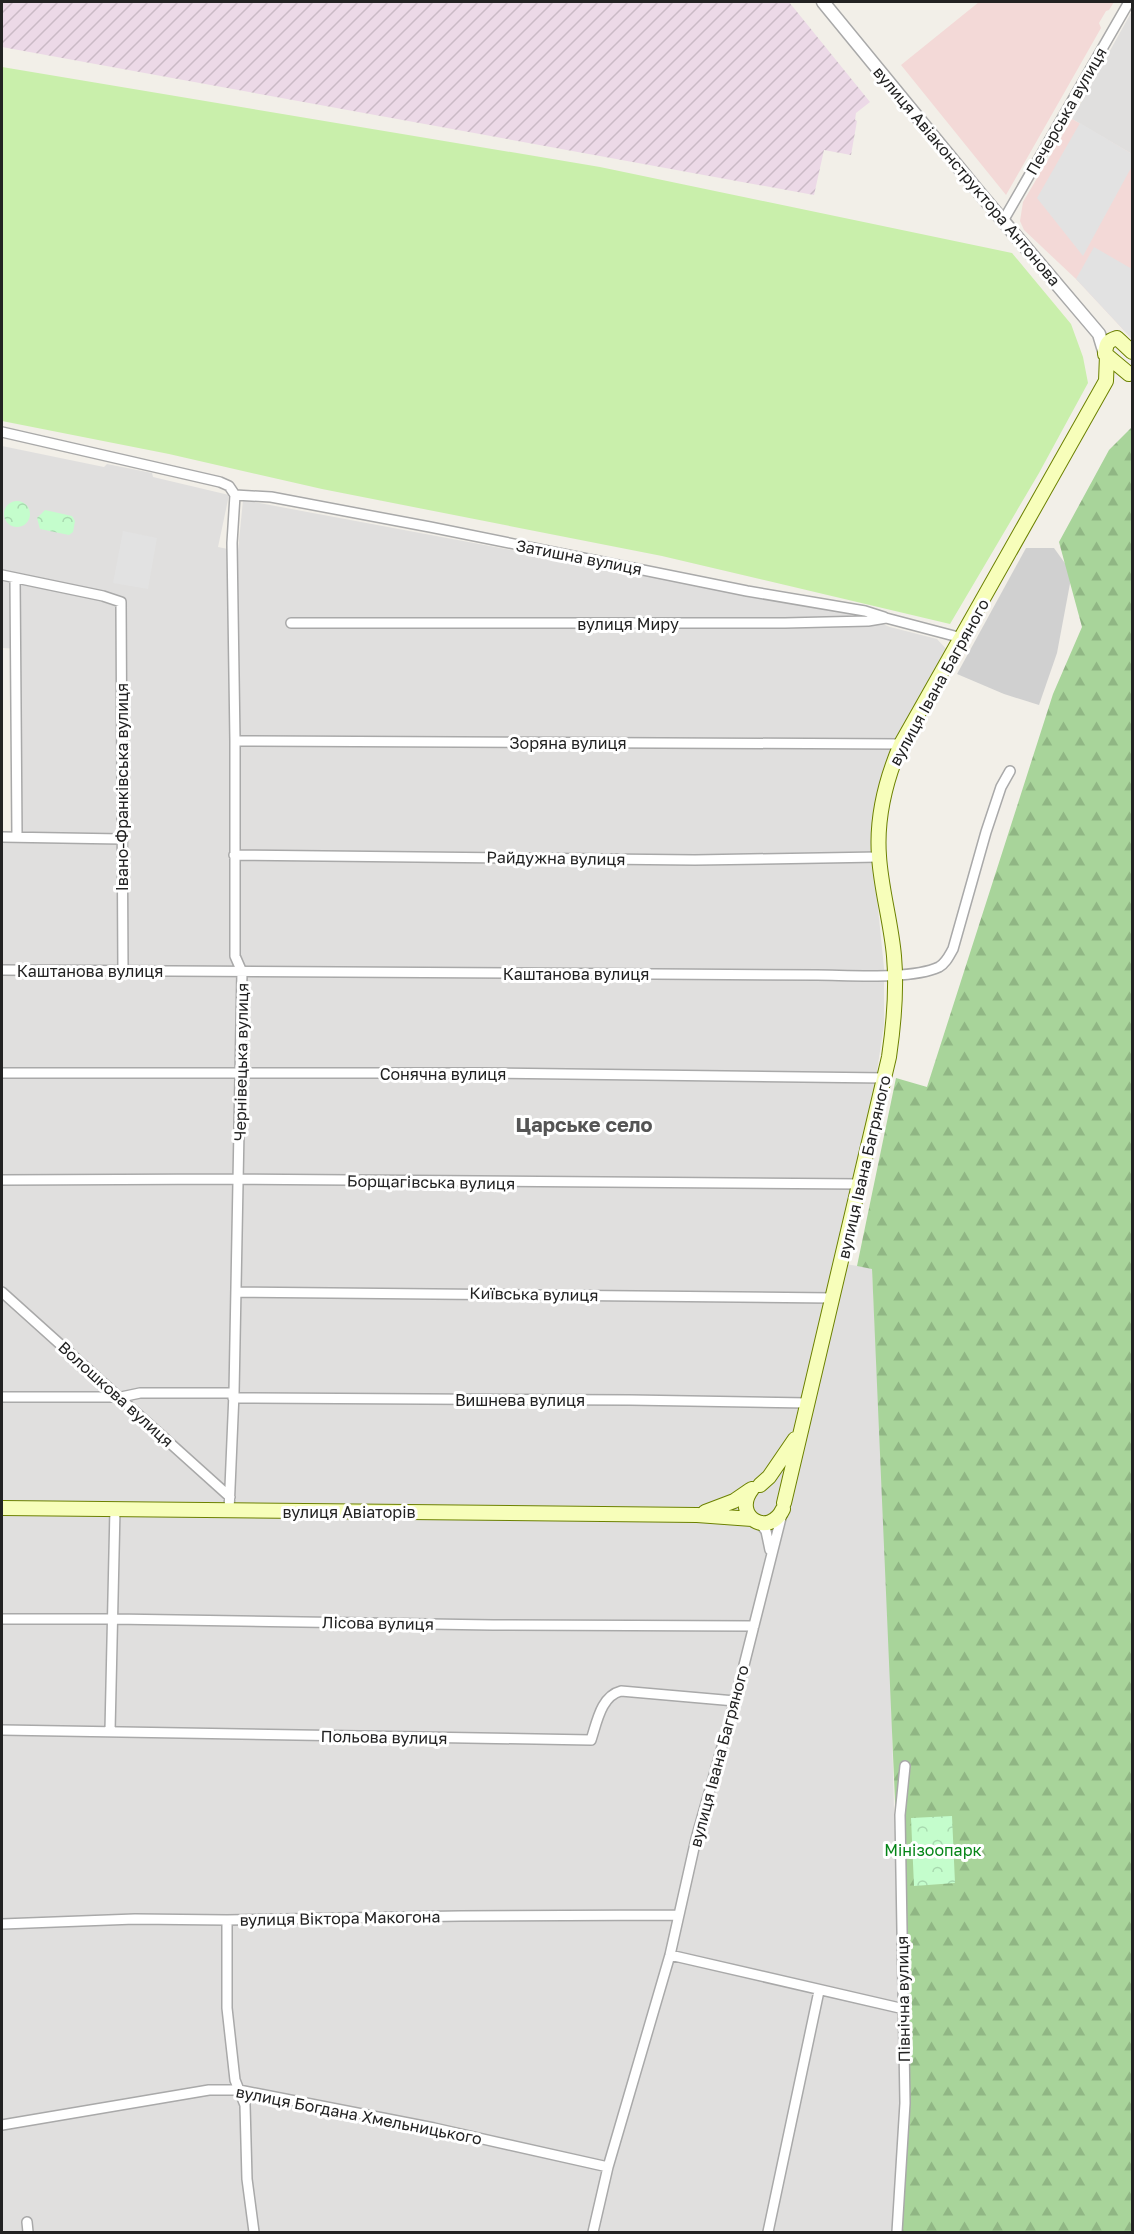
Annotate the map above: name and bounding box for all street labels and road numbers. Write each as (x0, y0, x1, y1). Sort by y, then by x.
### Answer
street label: Печерська вулиця (1021, 44, 1111, 178)
street label: вулиця Авіаконструктора Антонова (869, 62, 1065, 290)
street label: Затишна вулиця (514, 535, 644, 579)
street label: вулиця Івана Багряного (885, 595, 993, 769)
street label: вулиця Миру (577, 614, 679, 634)
street label: Івано-Франківська вулиця (112, 683, 132, 891)
street label: Зоряна вулиця (509, 733, 627, 753)
street label: Райдужна вулиця (486, 847, 626, 869)
street label: Каштанова вулиця (17, 961, 163, 981)
street label: Каштанова вулиця (503, 964, 649, 984)
street label: Чернівецька вулиця (230, 983, 252, 1141)
street label: Сонячна вулиця (380, 1064, 506, 1084)
street label: вулиця Івана Багряного (833, 1073, 895, 1261)
street label: Борщагівська вулиця (347, 1171, 515, 1193)
street label: Київська вулиця (469, 1283, 599, 1305)
street label: Волошкова вулиця (54, 1337, 178, 1451)
street label: Вишнева вулиця (455, 1390, 585, 1410)
street label: вулиця Авіаторів (282, 1502, 416, 1522)
street label: Лісова вулиця (322, 1612, 434, 1634)
street label: вулиця Івана Багряного (685, 1663, 753, 1849)
street label: Польова вулиця (320, 1726, 448, 1748)
street label: вулиця Віктора Макогона (239, 1906, 441, 1930)
street label: Північна вулиця (892, 1935, 914, 2063)
street label: вулиця Богдана Хмельницького (234, 2081, 484, 2149)

